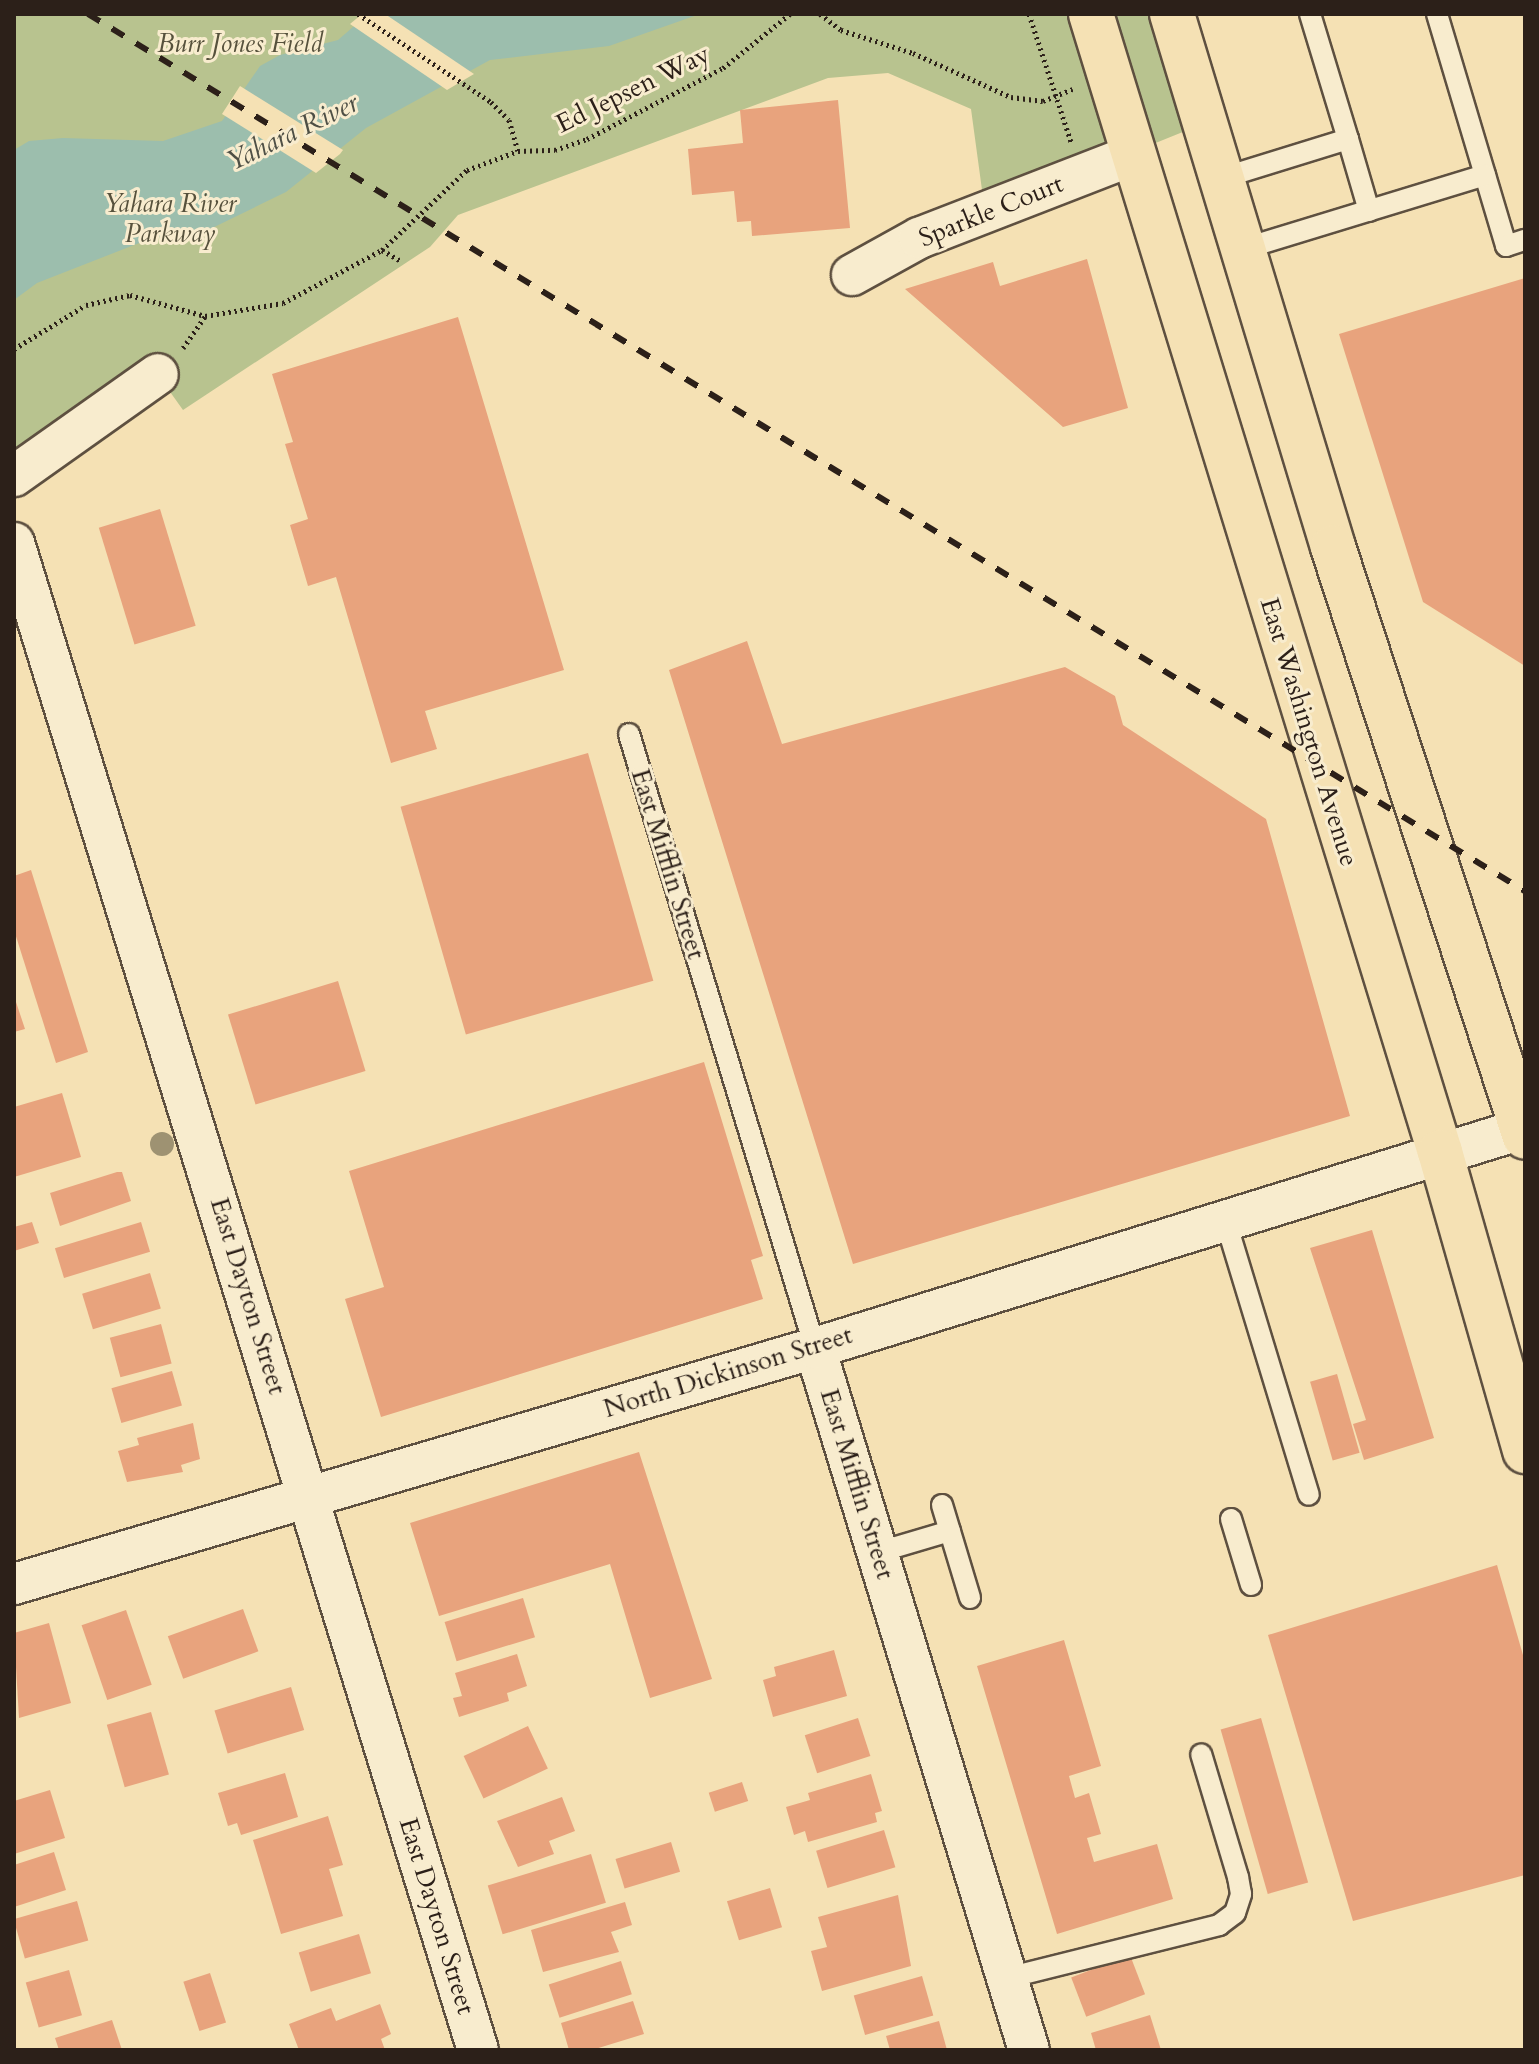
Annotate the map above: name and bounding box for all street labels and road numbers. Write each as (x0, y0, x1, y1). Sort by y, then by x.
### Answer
street label: Ed Jepsen Way (551, 38, 715, 140)
street label: Sparkle Court (914, 168, 1068, 254)
street label: East Washington Avenue (1253, 594, 1365, 870)
street label: East Mifflin Street (624, 765, 712, 963)
street label: East Dayton Street (203, 1194, 293, 1398)
street label: North Dickinson Street (600, 1319, 856, 1425)
street label: East Mifflin Street (813, 1385, 901, 1583)
street label: East Dayton Street (392, 1814, 482, 2018)

